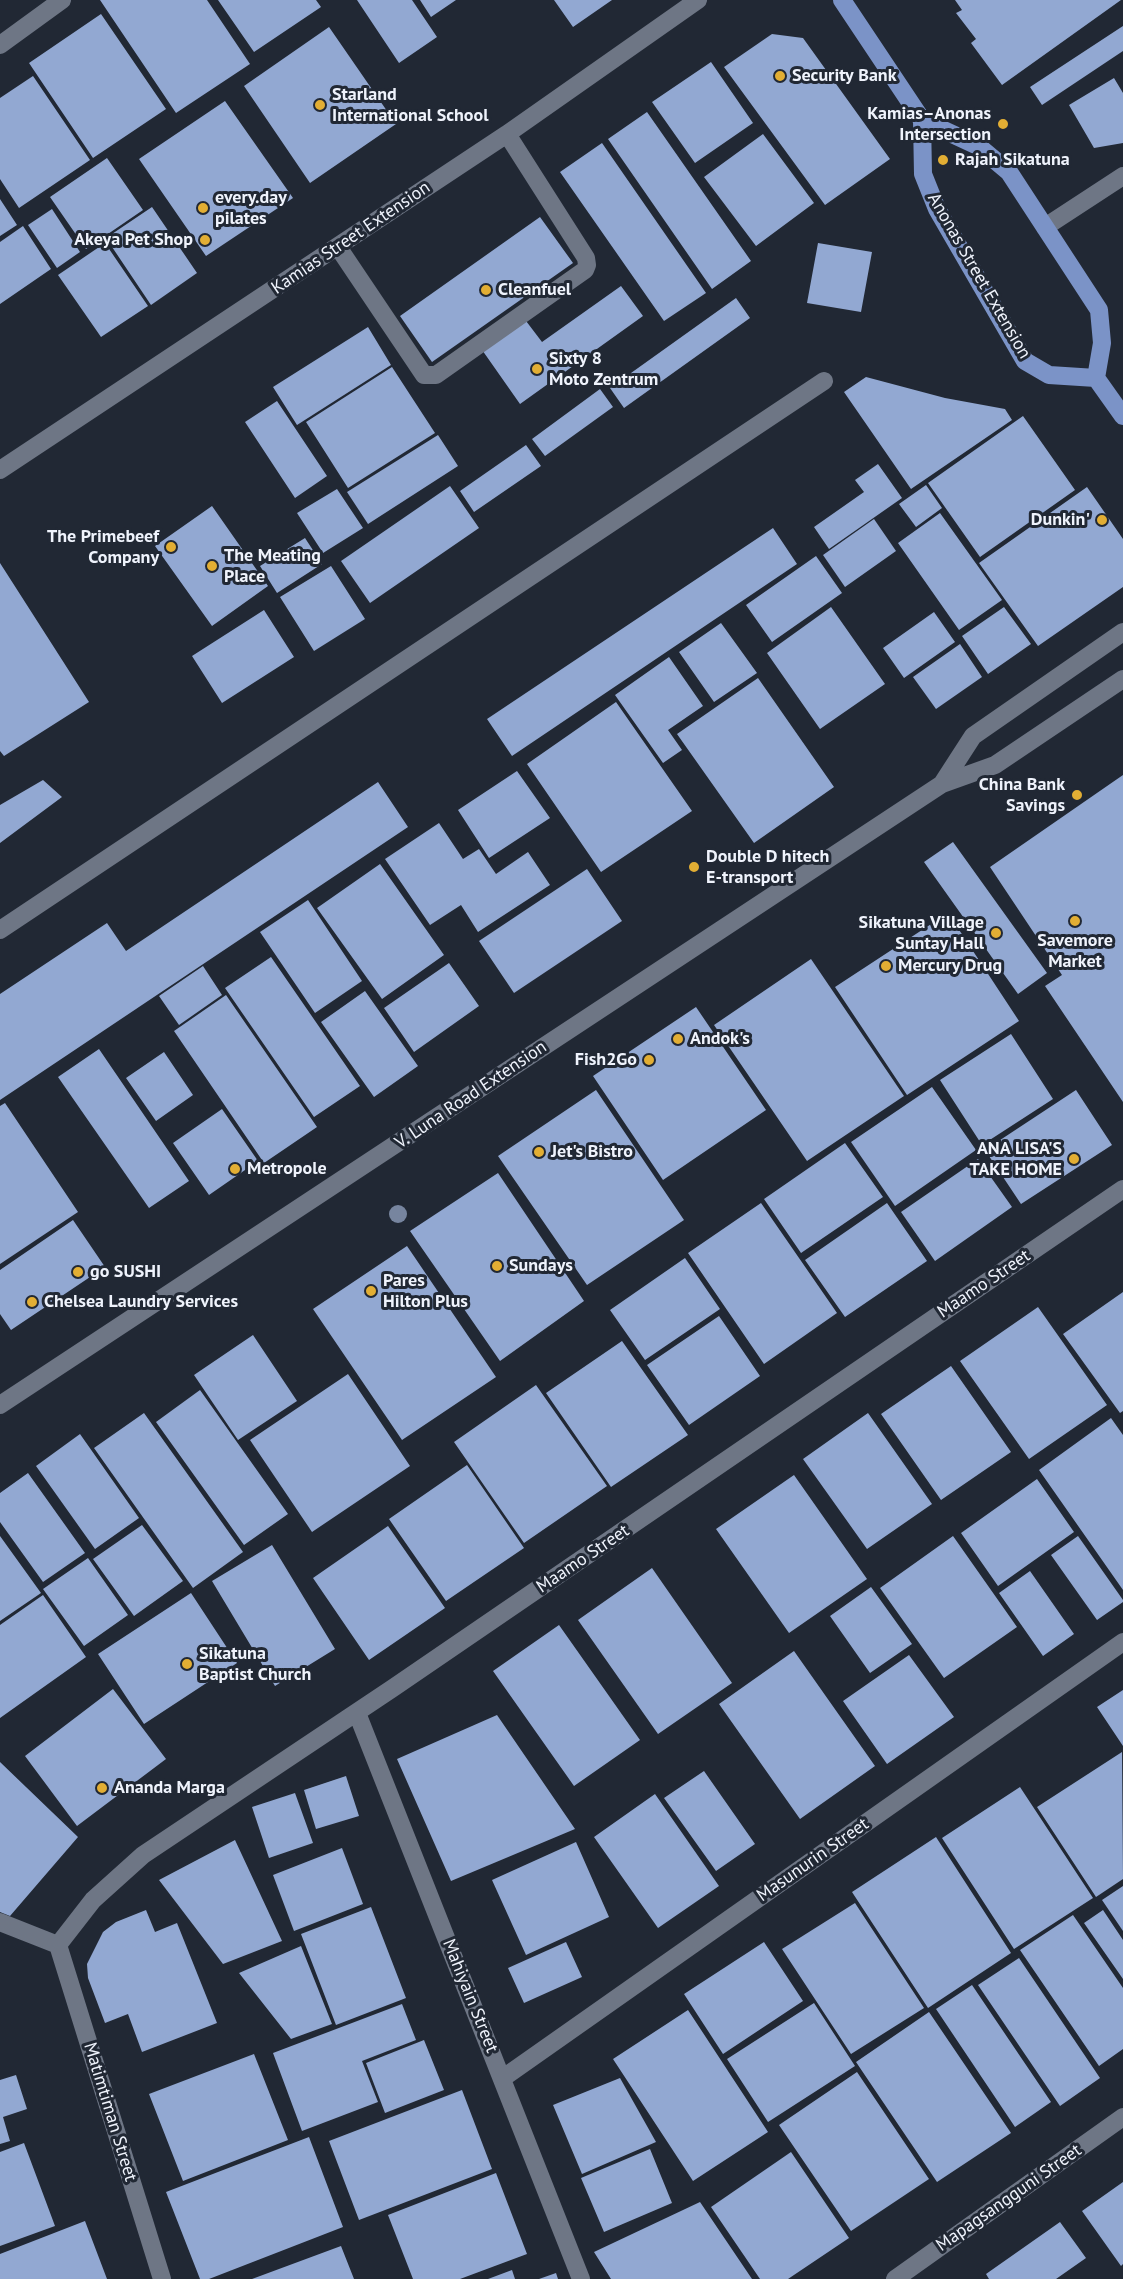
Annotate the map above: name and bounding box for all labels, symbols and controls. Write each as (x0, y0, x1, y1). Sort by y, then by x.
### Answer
place label: Security Bank (792, 65, 896, 87)
marker: Security Bank (773, 69, 787, 83)
place label: Starland International School (332, 84, 488, 127)
marker: Starland International School (313, 98, 327, 112)
place label: Kamias–Anonas Intersection (867, 103, 991, 146)
marker: Kamias–Anonas Intersection (996, 117, 1010, 131)
place label: Rajah Sikatuna (955, 149, 1070, 171)
marker: Rajah Sikatuna (936, 153, 950, 167)
street label: Kamias Street Extension (268, 177, 434, 299)
place label: every.day pilates (215, 187, 287, 230)
street label: Anonas Street Extension (923, 189, 1035, 363)
marker: every.day pilates (196, 201, 210, 215)
place label: Akeya Pet Shop (74, 229, 193, 251)
marker: Akeya Pet Shop (198, 233, 212, 247)
place label: Cleanfuel (498, 279, 571, 301)
marker: Cleanfuel (479, 283, 493, 297)
place label: Sixty 8 Moto Zentrum (549, 348, 658, 391)
marker: Sixty 8 Moto Zentrum (530, 362, 544, 376)
place label: Dunkin' (1031, 509, 1090, 531)
marker: Dunkin' (1095, 513, 1109, 527)
place label: The Primebeef Company (47, 526, 159, 568)
marker: The Primebeef Company (164, 540, 178, 554)
place label: The Meating Place (224, 545, 321, 588)
marker: The Meating Place (205, 559, 219, 573)
place label: China Bank Savings (979, 774, 1065, 816)
marker: China Bank Savings (1070, 788, 1084, 802)
place label: Double D hitech E-transport (706, 846, 829, 888)
marker: Double D hitech E-transport (687, 860, 701, 874)
place label: Sikatuna Village Suntay Hall (859, 912, 984, 954)
marker: Savemore Market (1068, 914, 1082, 928)
marker: Sikatuna Village Suntay Hall (989, 926, 1003, 940)
place label: Savemore Market (1037, 930, 1113, 972)
place label: Mercury Drug (898, 955, 1002, 977)
marker: Mercury Drug (879, 959, 893, 973)
place label: Andok's (690, 1028, 750, 1050)
marker: Andok's (671, 1032, 685, 1046)
street label: V. Luna Road Extension (391, 1036, 551, 1154)
place label: Fish2Go (575, 1049, 637, 1071)
marker: Fish2Go (642, 1053, 656, 1067)
place label: ANA LISA'S TAKE HOME (970, 1138, 1062, 1180)
place label: Jet's Bistro (551, 1141, 633, 1163)
marker: Jet's Bistro (532, 1145, 546, 1159)
marker: ANA LISA'S TAKE HOME (1067, 1152, 1081, 1166)
place label: Metropole (247, 1158, 327, 1180)
marker: Metropole (228, 1162, 242, 1176)
street label: Maamo Street (934, 1245, 1034, 1323)
place label: Sundays (509, 1255, 573, 1277)
marker: Sundays (490, 1259, 504, 1273)
place label: go SUSHI (90, 1261, 161, 1283)
marker: go SUSHI (71, 1265, 85, 1279)
place label: Pares Hilton Plus (383, 1270, 468, 1312)
marker: Pares Hilton Plus (364, 1284, 378, 1298)
place label: Chelsea Laundry Services (44, 1291, 238, 1313)
marker: Chelsea Laundry Services (25, 1295, 39, 1309)
street label: Maamo Street (533, 1520, 633, 1598)
place label: Sikatuna Baptist Church (199, 1643, 311, 1686)
marker: Sikatuna Baptist Church (180, 1657, 194, 1671)
place label: Ananda Marga (114, 1777, 225, 1799)
marker: Ananda Marga (95, 1781, 109, 1795)
street label: Masunurin Street (753, 1813, 873, 1907)
street label: Mahiyain Street (437, 1936, 503, 2056)
street label: Matimtiman Street (79, 2040, 141, 2184)
street label: Mapagsangguni Street (932, 2140, 1086, 2256)

